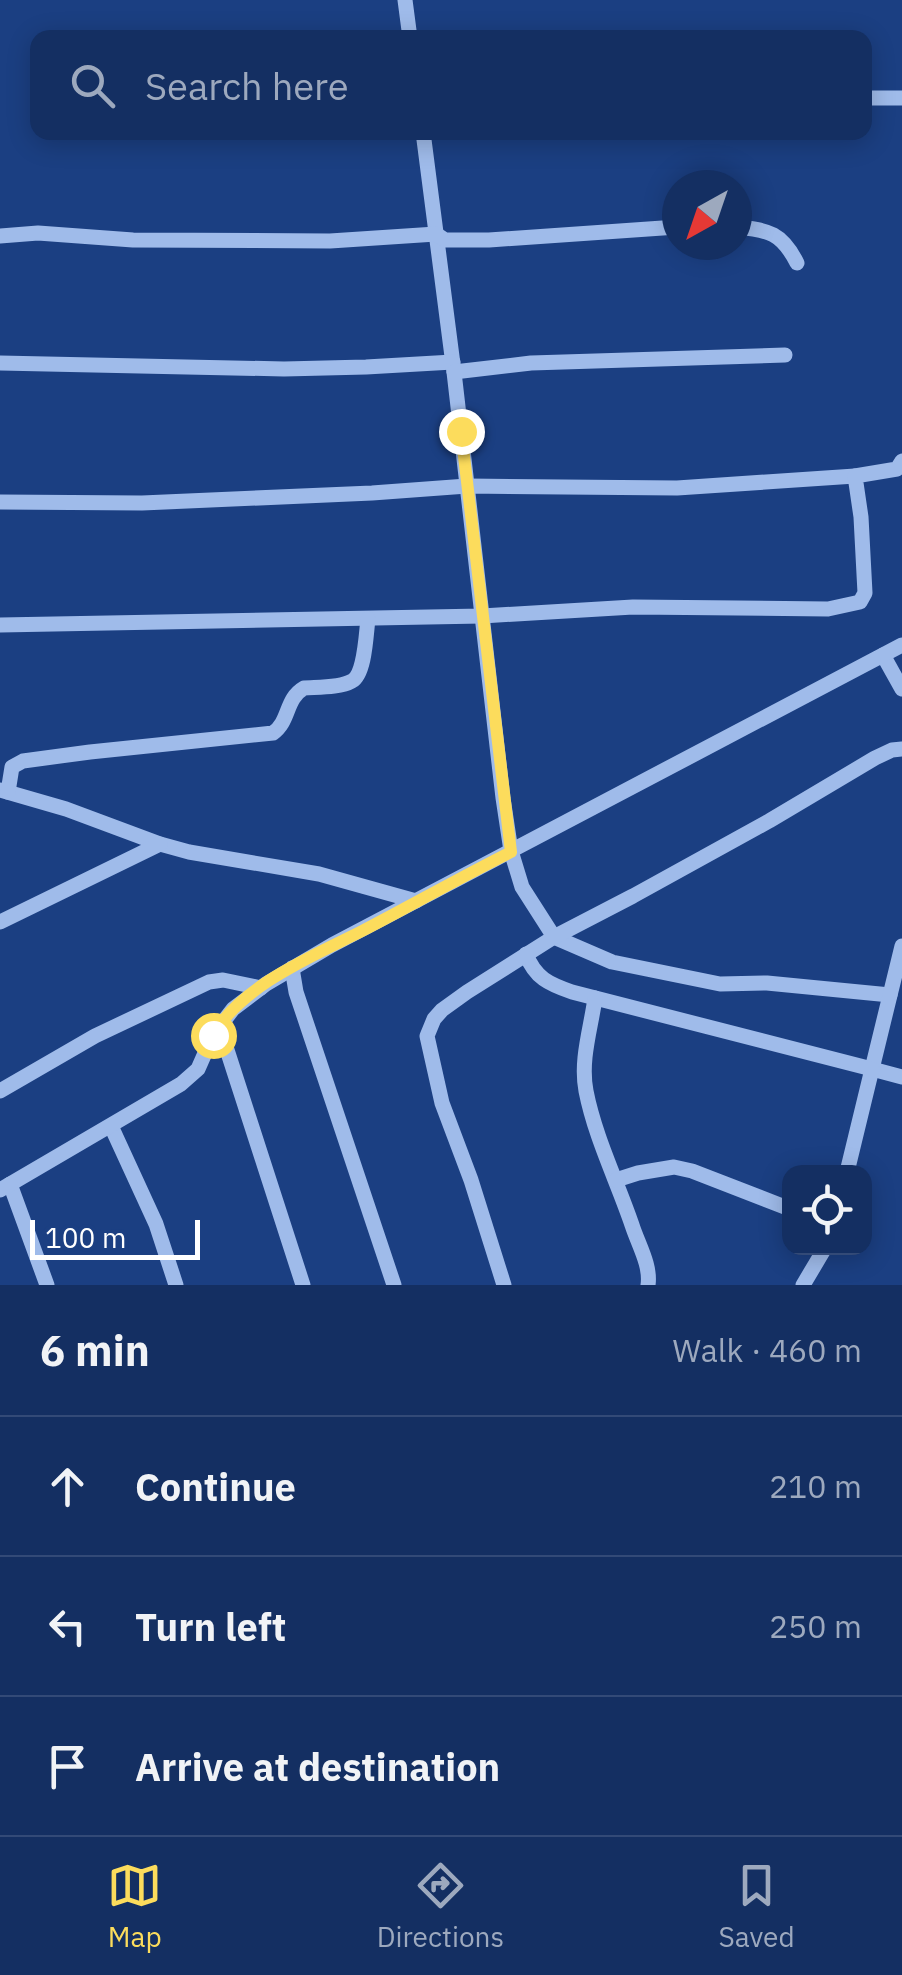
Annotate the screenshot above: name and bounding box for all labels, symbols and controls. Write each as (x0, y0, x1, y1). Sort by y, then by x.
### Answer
search box (30, 30, 872, 140)
icon: search (65, 58, 120, 113)
text: Search here (145, 61, 349, 110)
north arrow (662, 170, 752, 260)
route end (439, 409, 485, 455)
route start (191, 1013, 237, 1059)
map controls (782, 1165, 872, 1255)
button: locate (782, 1165, 872, 1255)
scale bar (30, 1215, 200, 1260)
text: 100 m (45, 1219, 126, 1256)
text: 6 min (40, 1323, 150, 1378)
text: Walk · 460 m (673, 1329, 862, 1371)
icon: ahead (40, 1459, 95, 1514)
text: Continue (135, 1462, 296, 1511)
text: 210 m (769, 1465, 862, 1507)
icon: left (40, 1599, 95, 1654)
text: Turn left (135, 1602, 286, 1651)
text: 250 m (769, 1605, 862, 1647)
icon: arrive (40, 1739, 95, 1794)
text: Arrive at destination (135, 1742, 500, 1791)
tab: Map (107, 1858, 162, 1955)
tab: Directions (377, 1858, 504, 1955)
tab: Saved (719, 1858, 795, 1955)

